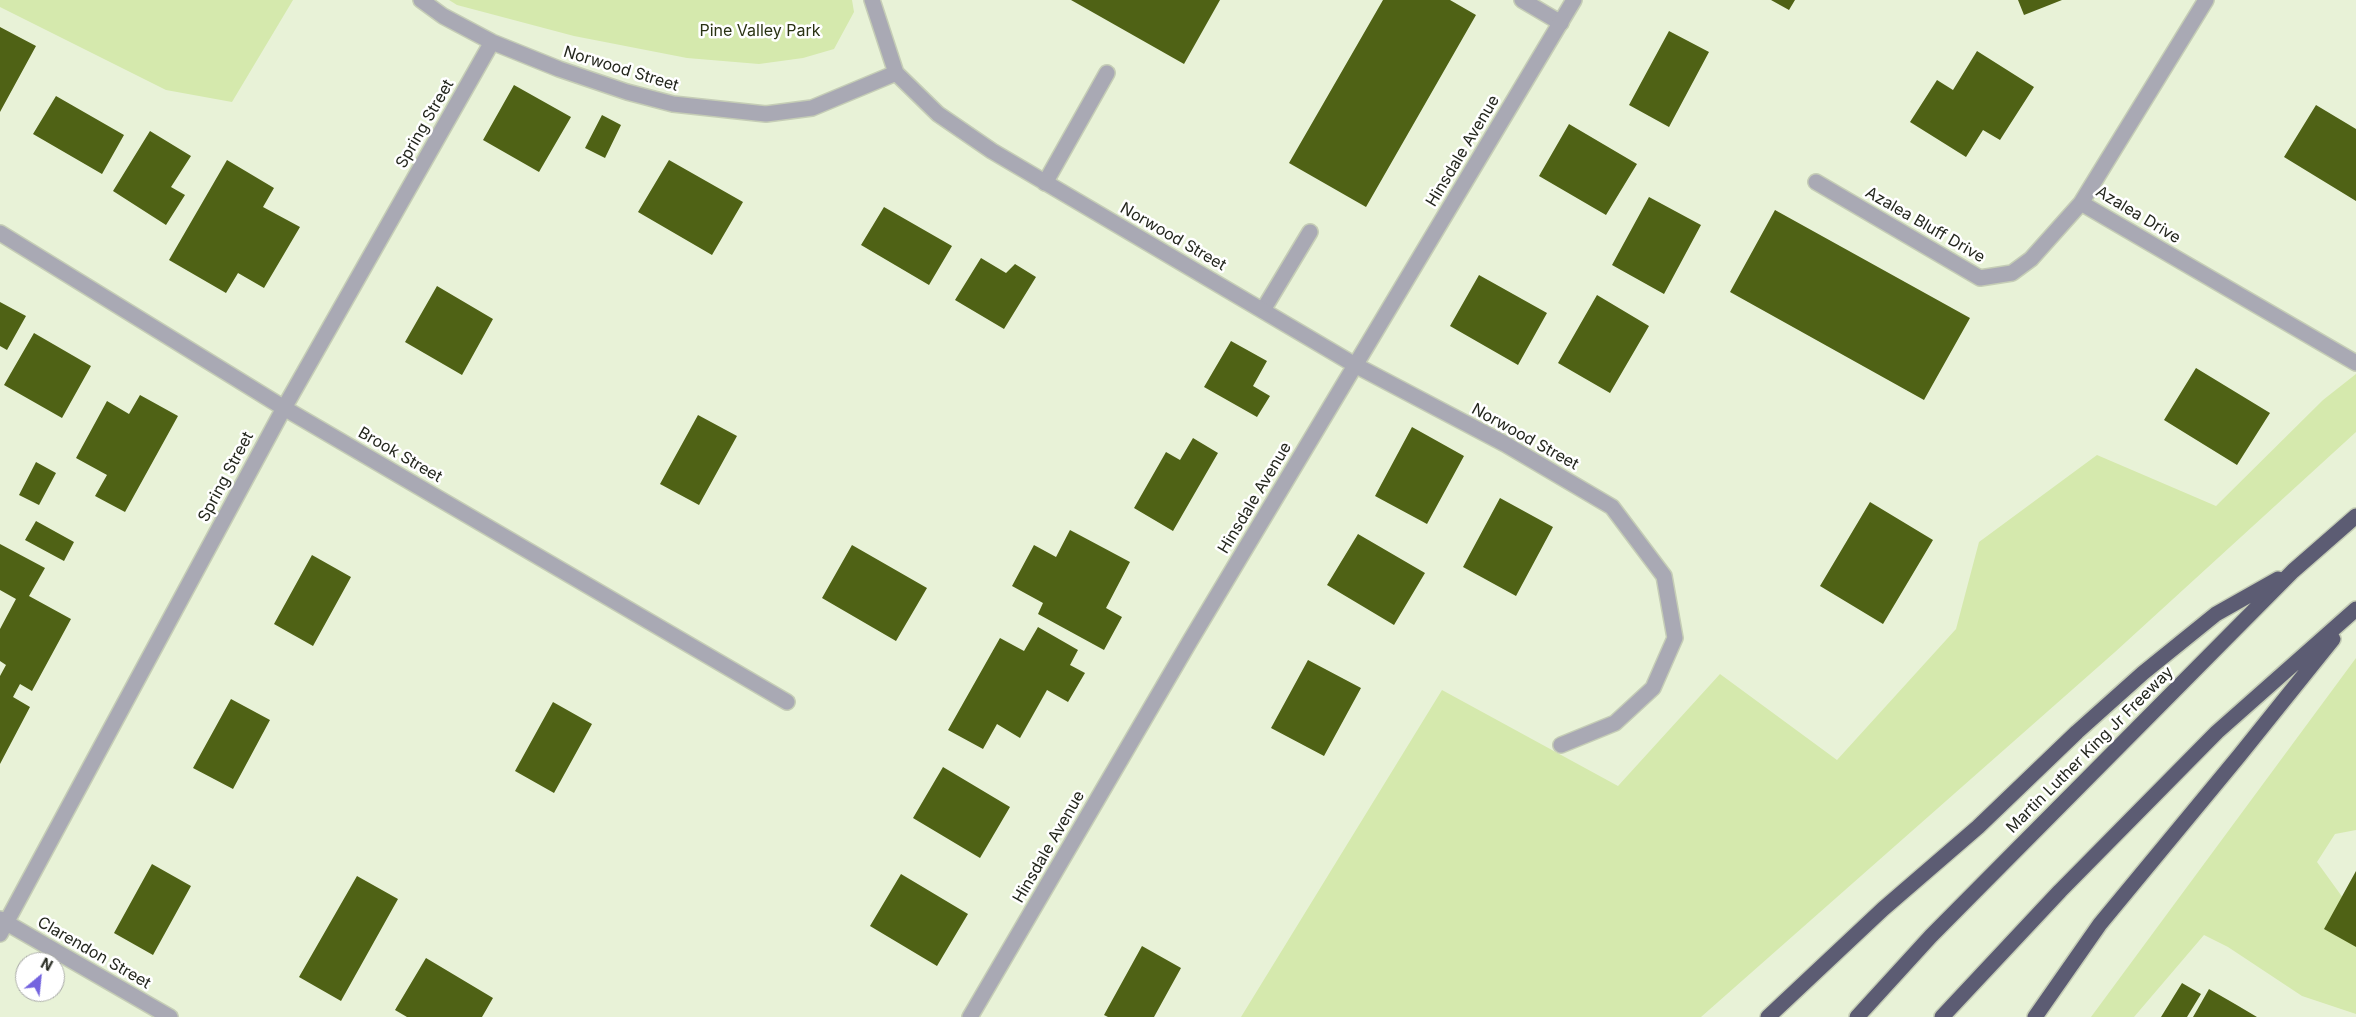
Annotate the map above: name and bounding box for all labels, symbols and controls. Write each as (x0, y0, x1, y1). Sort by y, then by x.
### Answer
park label: Pine Valley Park (699, 21, 821, 41)
street label: Norwood Street (561, 42, 681, 96)
street label: Spring Street (392, 76, 458, 172)
street label: Hinsdale Avenue (1422, 92, 1504, 210)
street label: Azalea Drive (2092, 182, 2184, 248)
street label: Azalea Bluff Drive (1862, 183, 1988, 267)
street label: Norwood Street (1117, 199, 1229, 275)
street label: Norwood Street (1468, 400, 1582, 474)
street label: Brook Street (355, 423, 445, 487)
street label: Spring Street (194, 429, 258, 525)
street label: Hinsdale Avenue (1214, 439, 1296, 557)
street label: Martin Luther King Jr Freeway (2003, 663, 2177, 837)
street label: Hinsdale Avenue (1009, 787, 1089, 907)
street label: Clarendon Street (34, 913, 154, 993)
north arrow (15, 952, 65, 1002)
text: N (38, 954, 56, 974)

